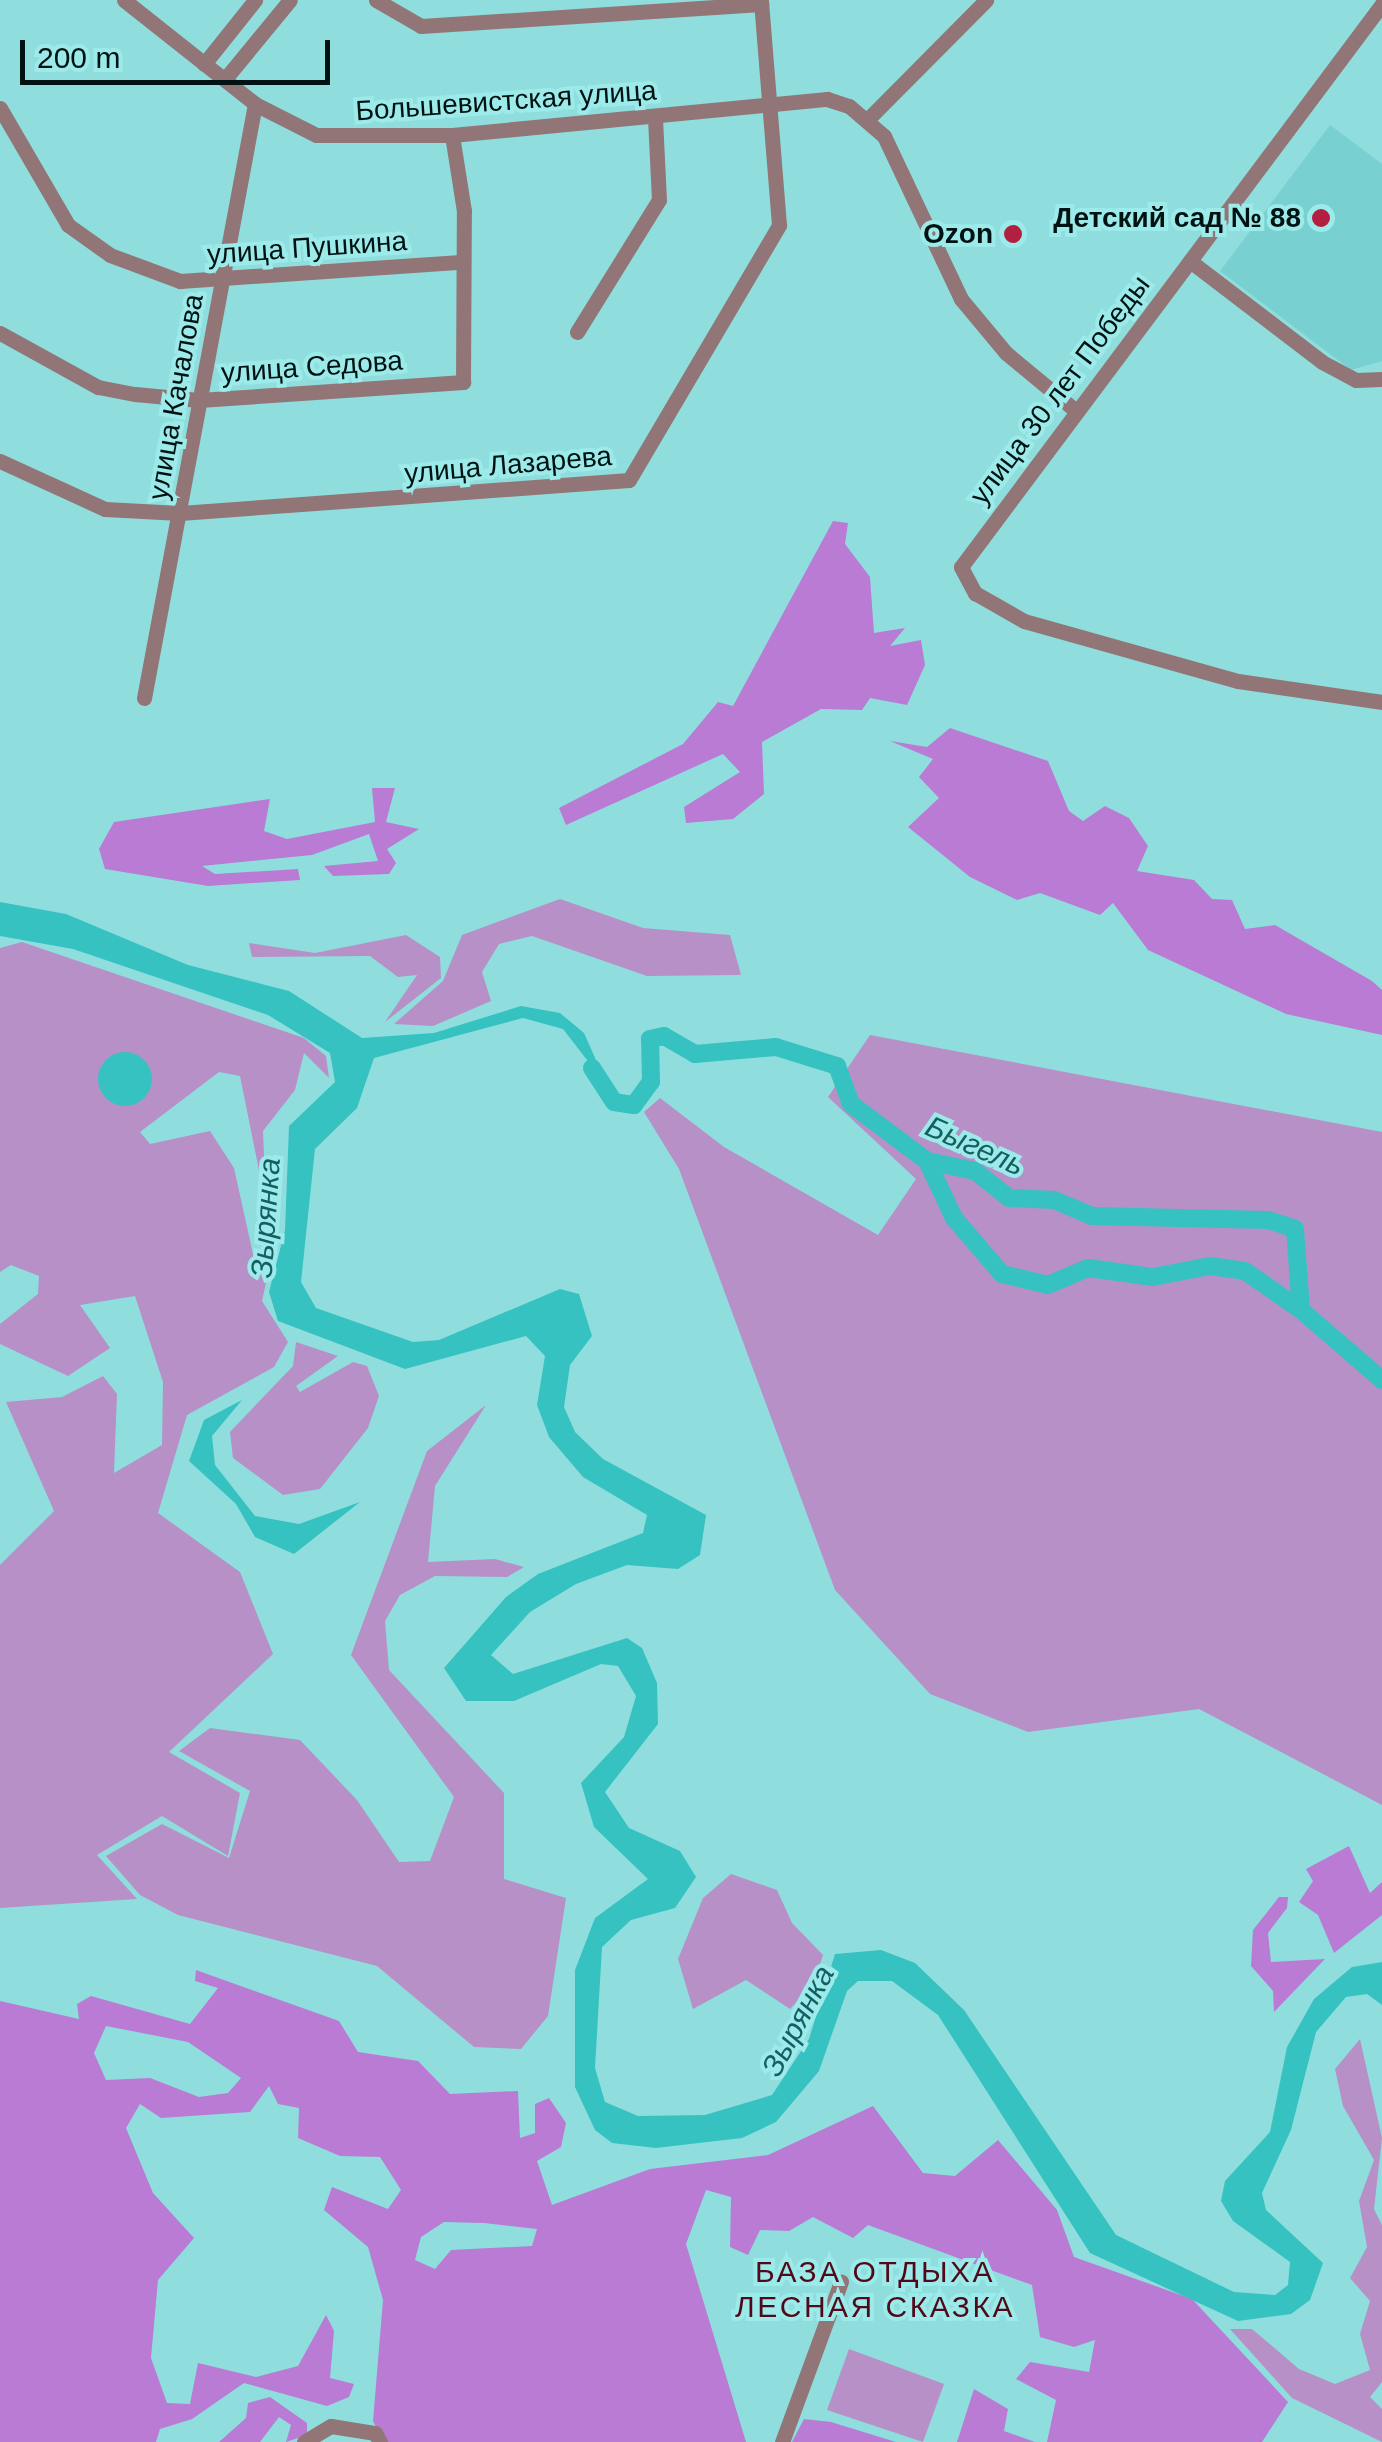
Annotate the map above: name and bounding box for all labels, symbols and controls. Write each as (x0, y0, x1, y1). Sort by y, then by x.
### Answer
scale bar (25, 20, 335, 82)
text: 200 m (37, 41, 120, 74)
street label: Большевистская улица (354, 74, 658, 128)
place label: Детский сад № 88 (1053, 201, 1301, 235)
marker: Детский сад № 88 (1310, 207, 1332, 229)
place label: Ozon (923, 217, 993, 251)
marker: Ozon (1002, 223, 1024, 245)
street label: улица Пушкина (206, 224, 408, 272)
street label: улица 30 лет Победы (963, 269, 1157, 511)
street label: улица Качалова (141, 291, 211, 503)
street label: улица Седова (220, 344, 404, 390)
street label: улица Лазарева (403, 439, 613, 491)
water label: Быгель (920, 1108, 1030, 1184)
water label: Зырянка (244, 1157, 288, 1279)
water label: Зырянка (754, 1959, 842, 2083)
district label: БАЗА ОТДЫХА ЛЕСНАЯ СКАЗКА (735, 2254, 1015, 2324)

